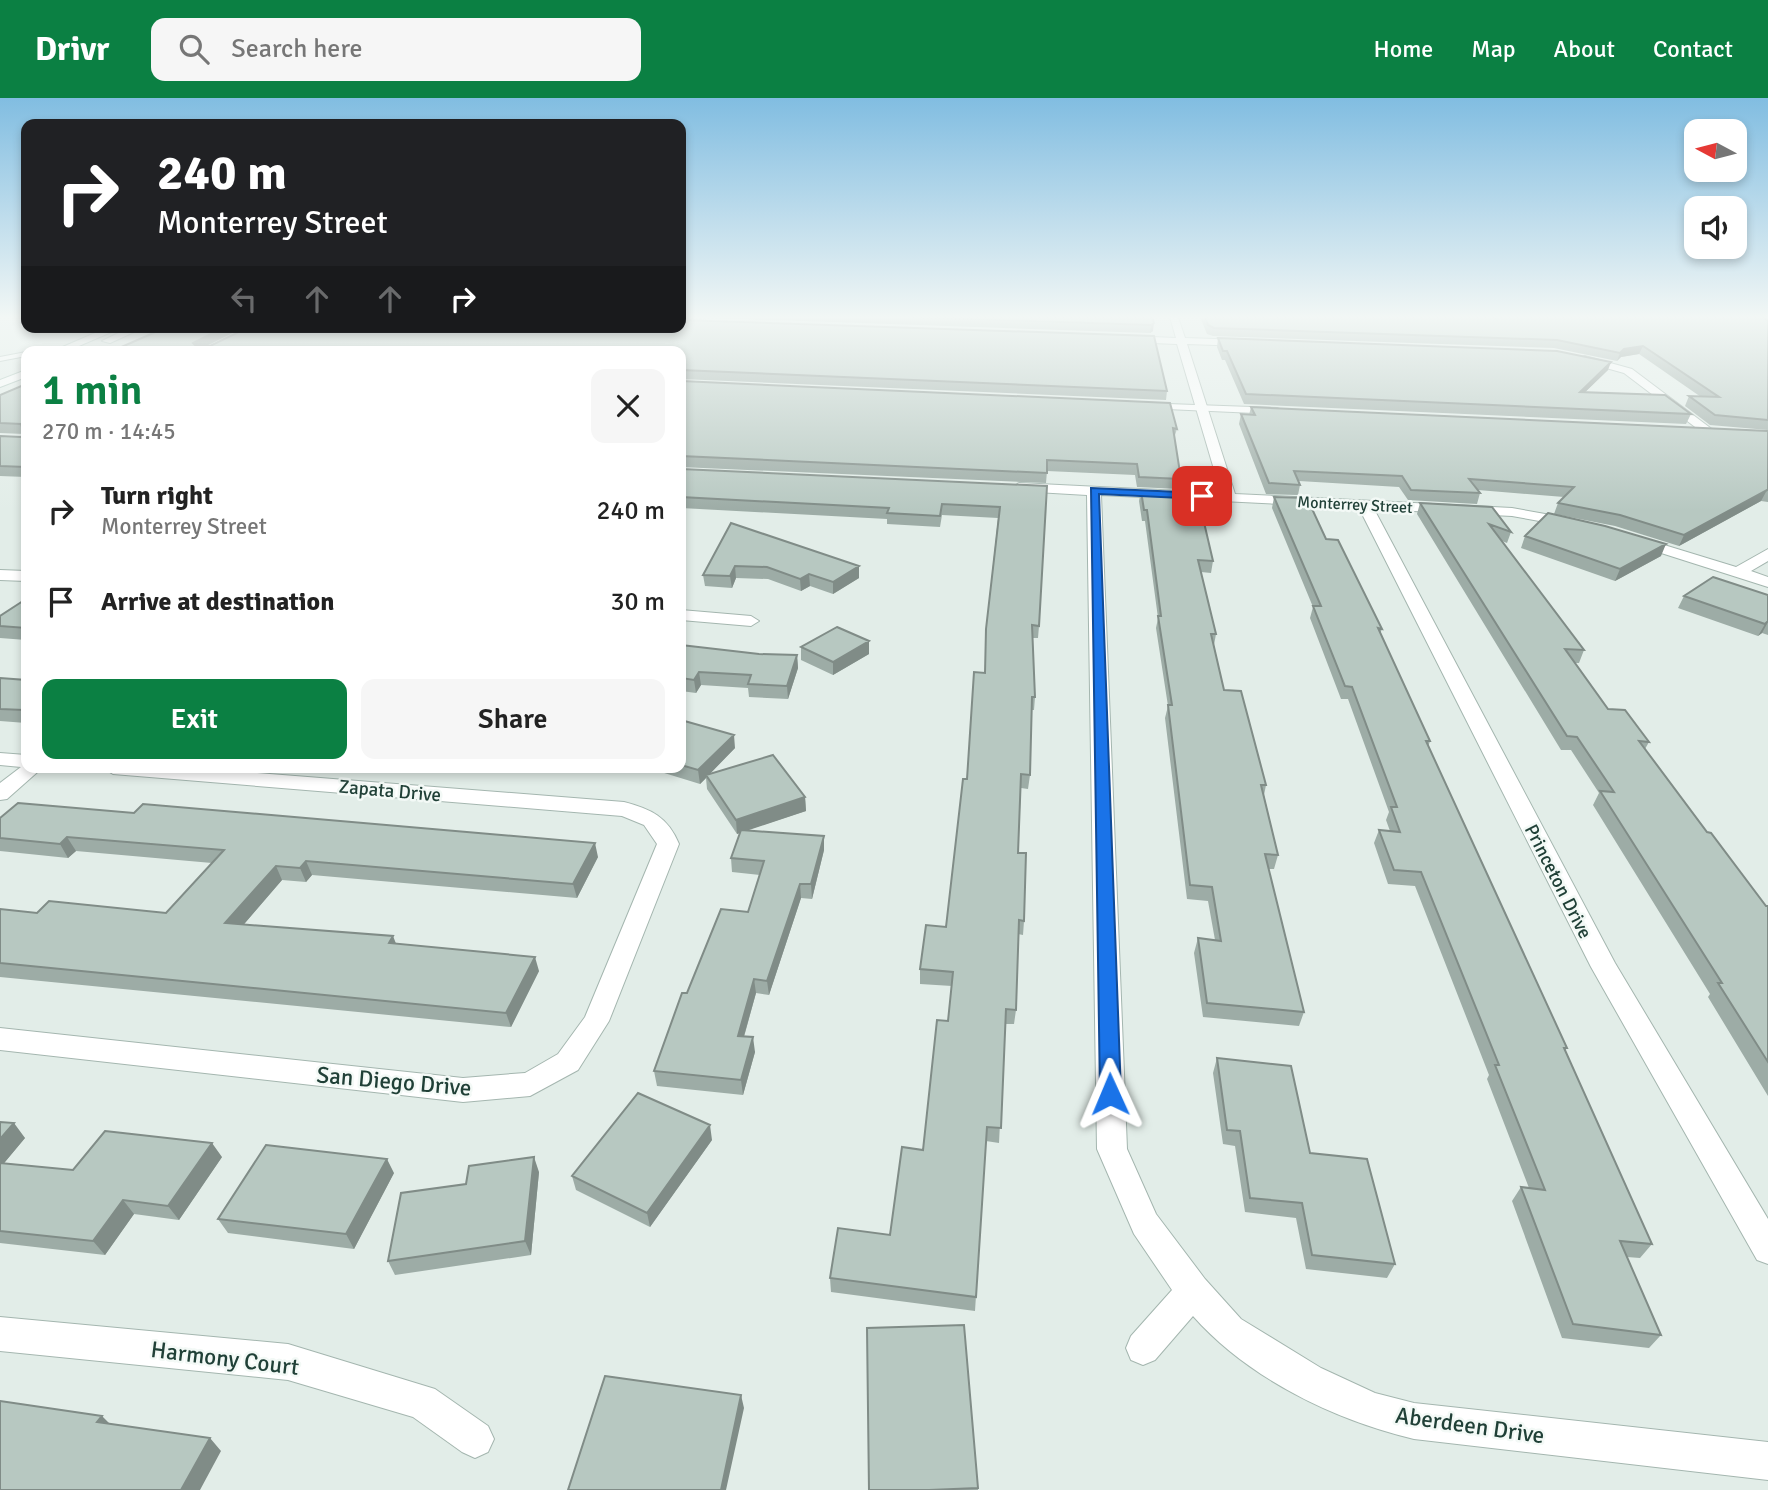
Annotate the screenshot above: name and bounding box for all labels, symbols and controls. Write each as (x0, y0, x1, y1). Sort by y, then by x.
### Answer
search box (151, 18, 641, 81)
text: Drivr (35, 29, 109, 70)
icon: search (175, 30, 213, 68)
text: Search here (231, 33, 362, 65)
text: Home (1373, 34, 1433, 64)
text: Map (1471, 34, 1516, 64)
text: About (1554, 34, 1615, 64)
text: Contact (1653, 34, 1733, 64)
north arrow (1684, 119, 1746, 182)
map controls (1684, 119, 1747, 259)
text: 240 m (157, 143, 287, 203)
icon: right (42, 147, 133, 238)
button: sound (1684, 196, 1747, 259)
text: Monterrey Street (157, 203, 388, 242)
icon: left (225, 280, 263, 318)
icon: ahead (298, 280, 336, 318)
icon: ahead (371, 280, 409, 318)
icon: right (444, 280, 482, 318)
text: 1 min (42, 365, 143, 416)
button: close (591, 369, 665, 443)
text: 270 m · 14:45 (42, 417, 176, 446)
pin (1172, 466, 1232, 526)
icon: arrive (1183, 477, 1221, 515)
text: Turn right (101, 480, 213, 512)
icon: right (42, 492, 80, 530)
street label: Monterrey Street (1297, 492, 1413, 518)
text: 240 m (596, 495, 665, 527)
text: Monterrey Street (101, 512, 267, 541)
icon: arrive (42, 583, 80, 621)
text: Arrive at destination (101, 586, 334, 618)
text: 30 m (610, 586, 665, 618)
button: Exit (42, 679, 347, 759)
button: Share (361, 679, 665, 759)
street label: Zapata Drive (338, 775, 442, 807)
street label: Princeton Drive (1519, 820, 1597, 943)
position arrow (1073, 1057, 1147, 1131)
street label: San Diego Drive (315, 1060, 473, 1103)
street label: Harmony Court (149, 1335, 301, 1382)
street label: Aberdeen Drive (1394, 1401, 1546, 1450)

